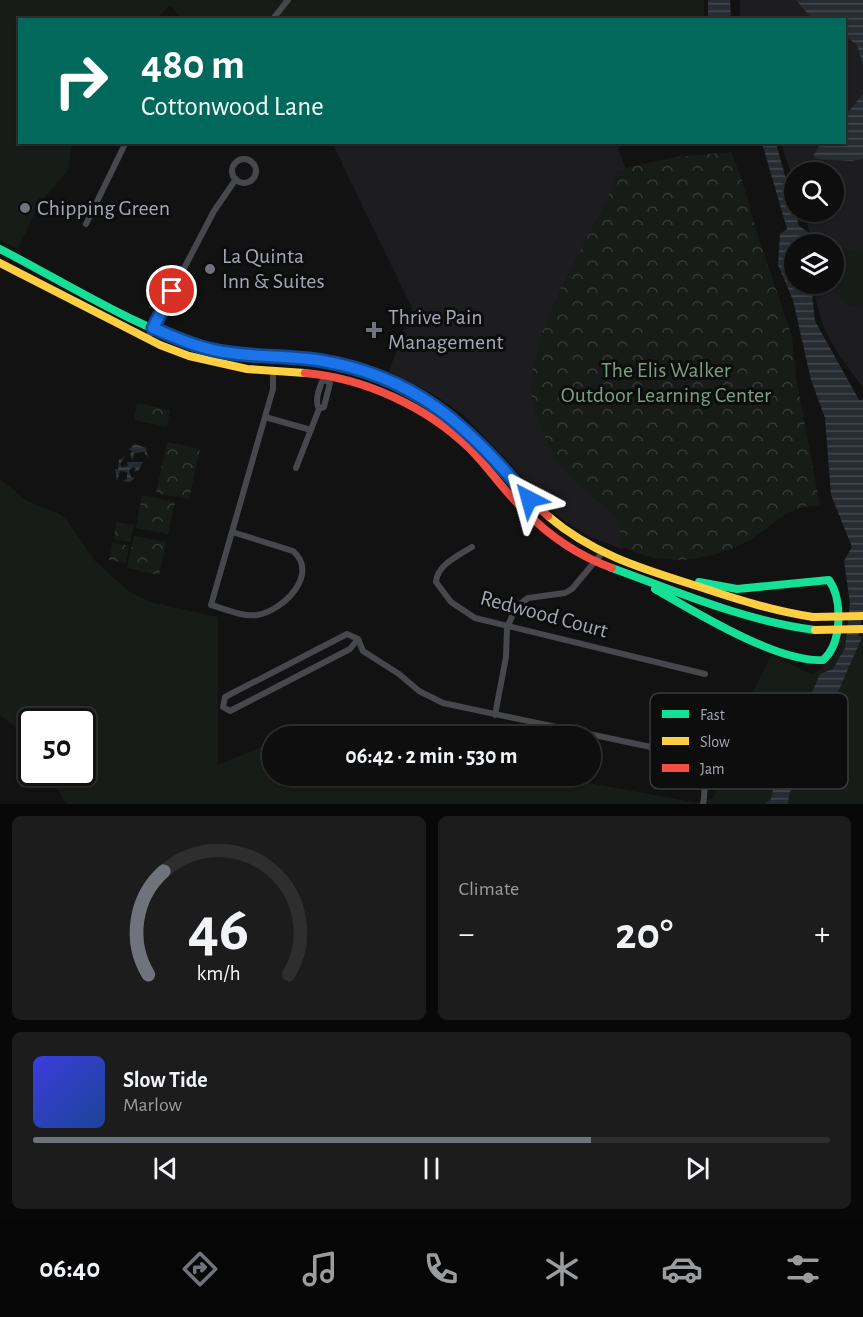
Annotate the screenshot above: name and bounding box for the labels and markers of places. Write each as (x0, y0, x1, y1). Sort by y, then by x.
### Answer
place label: Chipping Green (37, 197, 170, 219)
marker: Chipping Green (18, 201, 32, 215)
place label: La Quinta Inn & Suites (222, 245, 325, 292)
marker: La Quinta Inn & Suites (203, 262, 217, 276)
pin (146, 265, 197, 316)
place label: Thrive Pain Management (388, 306, 504, 353)
marker: Thrive Pain Management (365, 321, 383, 339)

